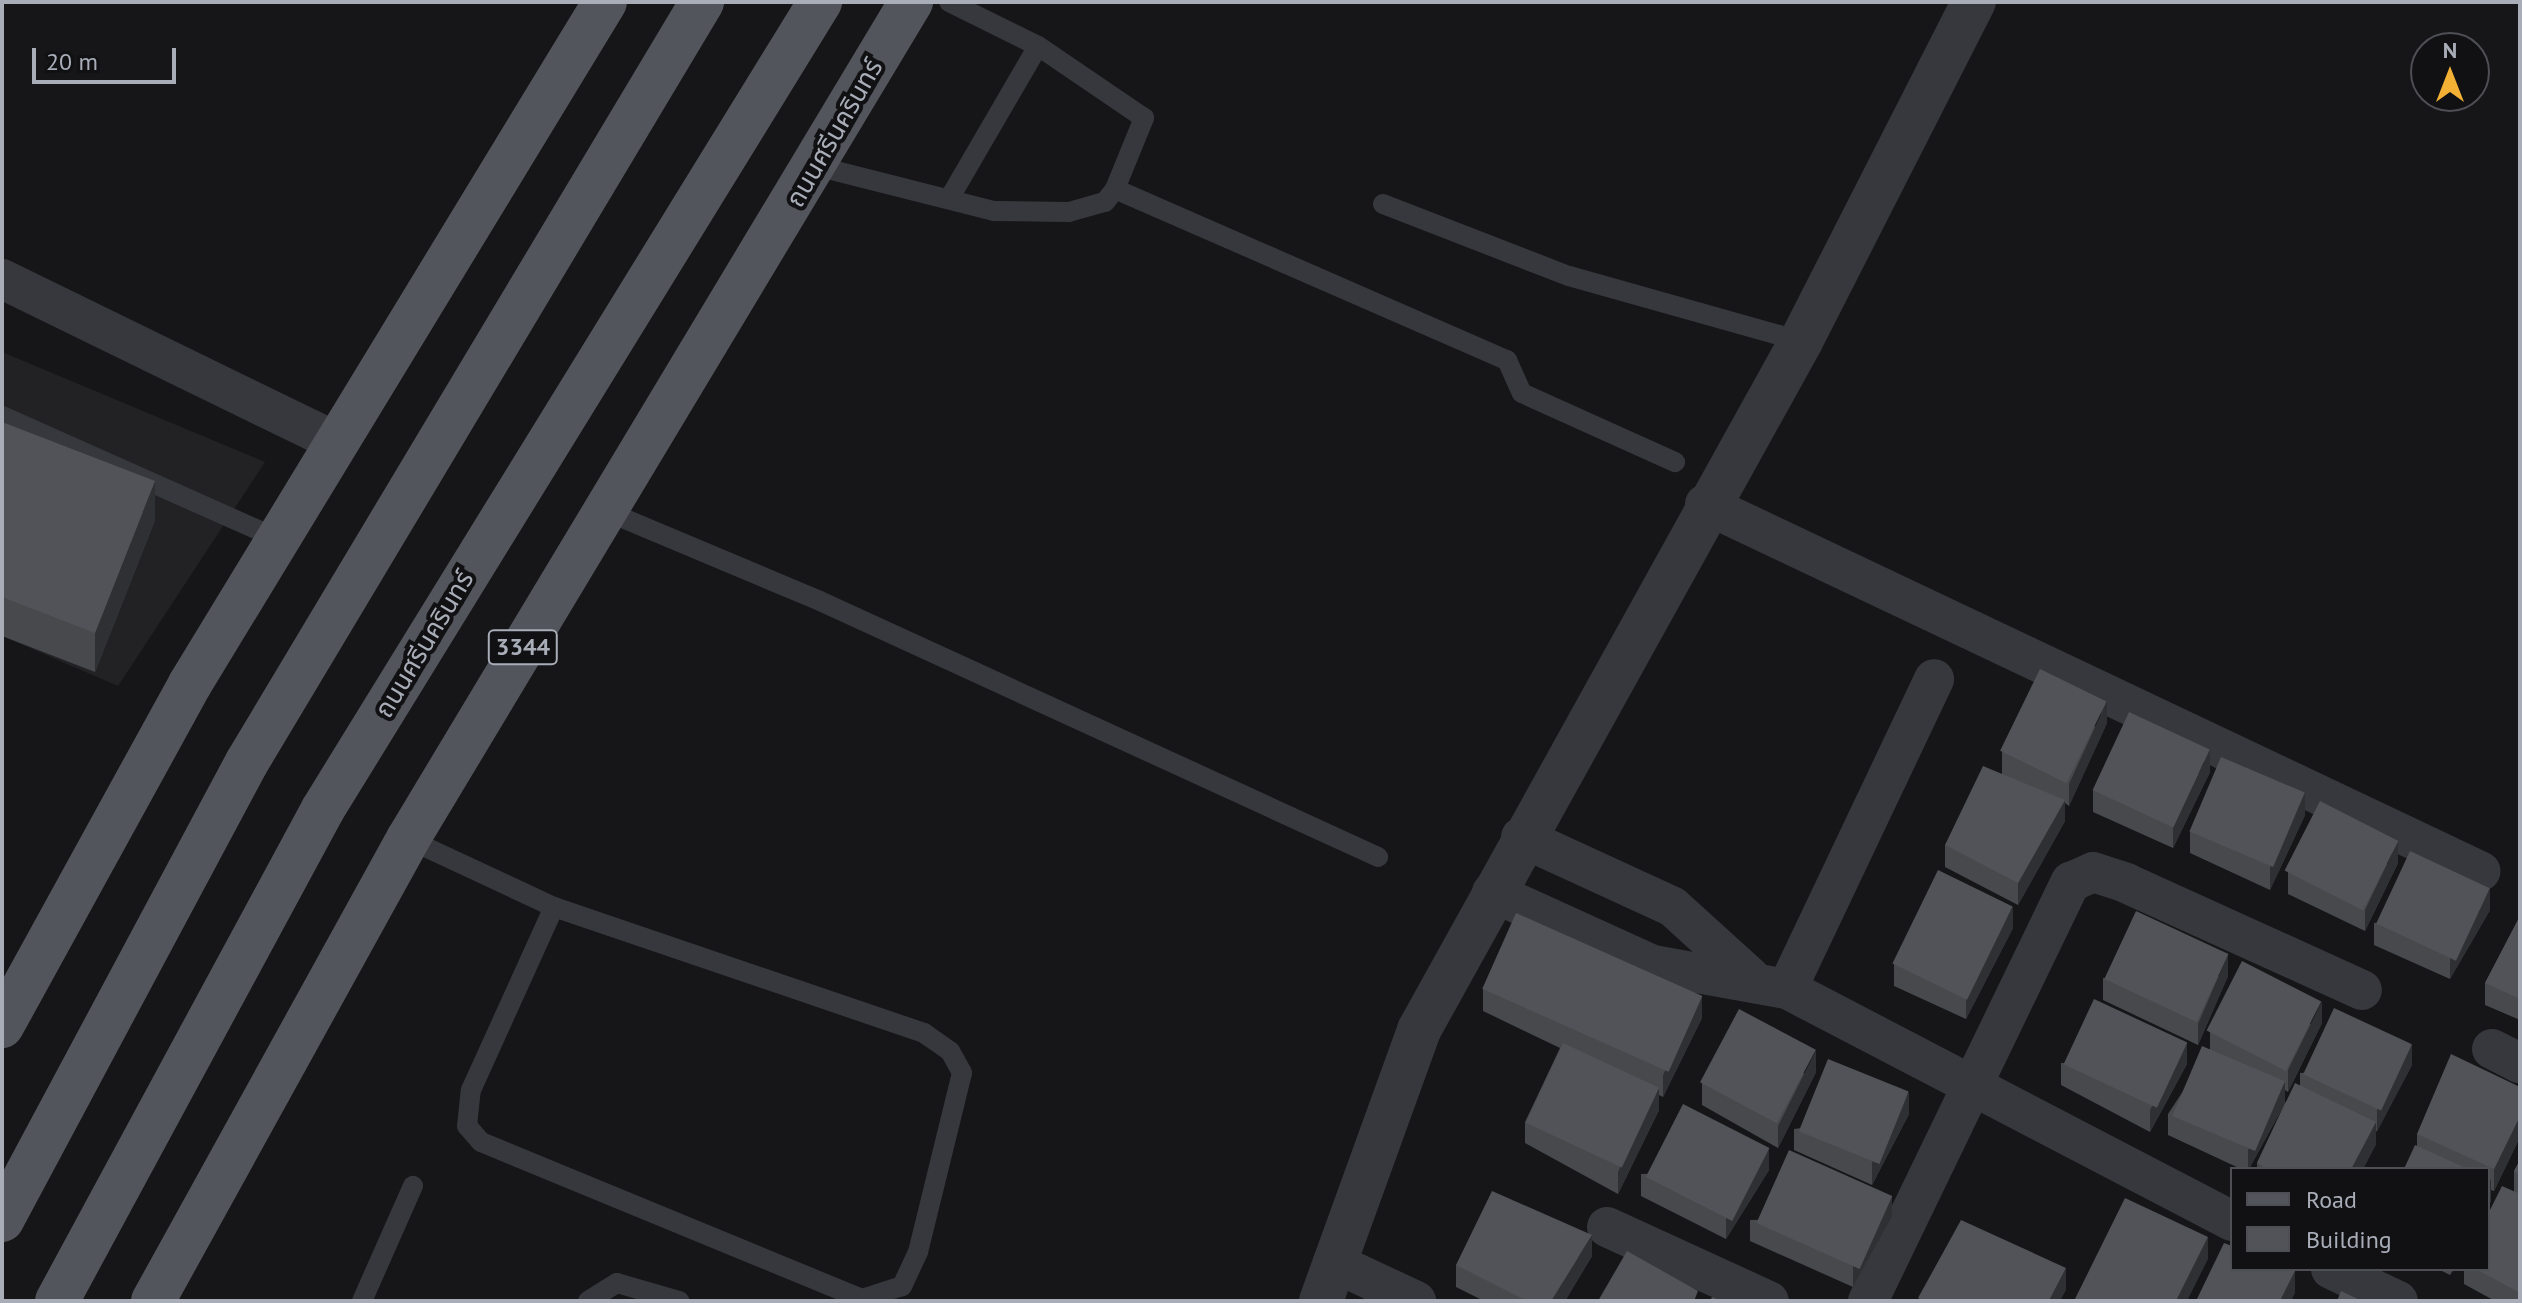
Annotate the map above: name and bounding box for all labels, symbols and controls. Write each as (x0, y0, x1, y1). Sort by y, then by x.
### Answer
scale bar (36, 32, 180, 82)
north arrow (2410, 32, 2490, 112)
text: N (2443, 36, 2457, 64)
text: 20 m (46, 46, 98, 77)
street label: ถนนศรีนครินทร์ (779, 53, 889, 213)
street label: ถนนศรีนครินทร์ (368, 565, 480, 723)
road number: 3344 (487, 627, 559, 667)
legend (2230, 1167, 2490, 1271)
text: Road (2306, 1184, 2357, 1215)
text: Building (2306, 1224, 2392, 1255)

